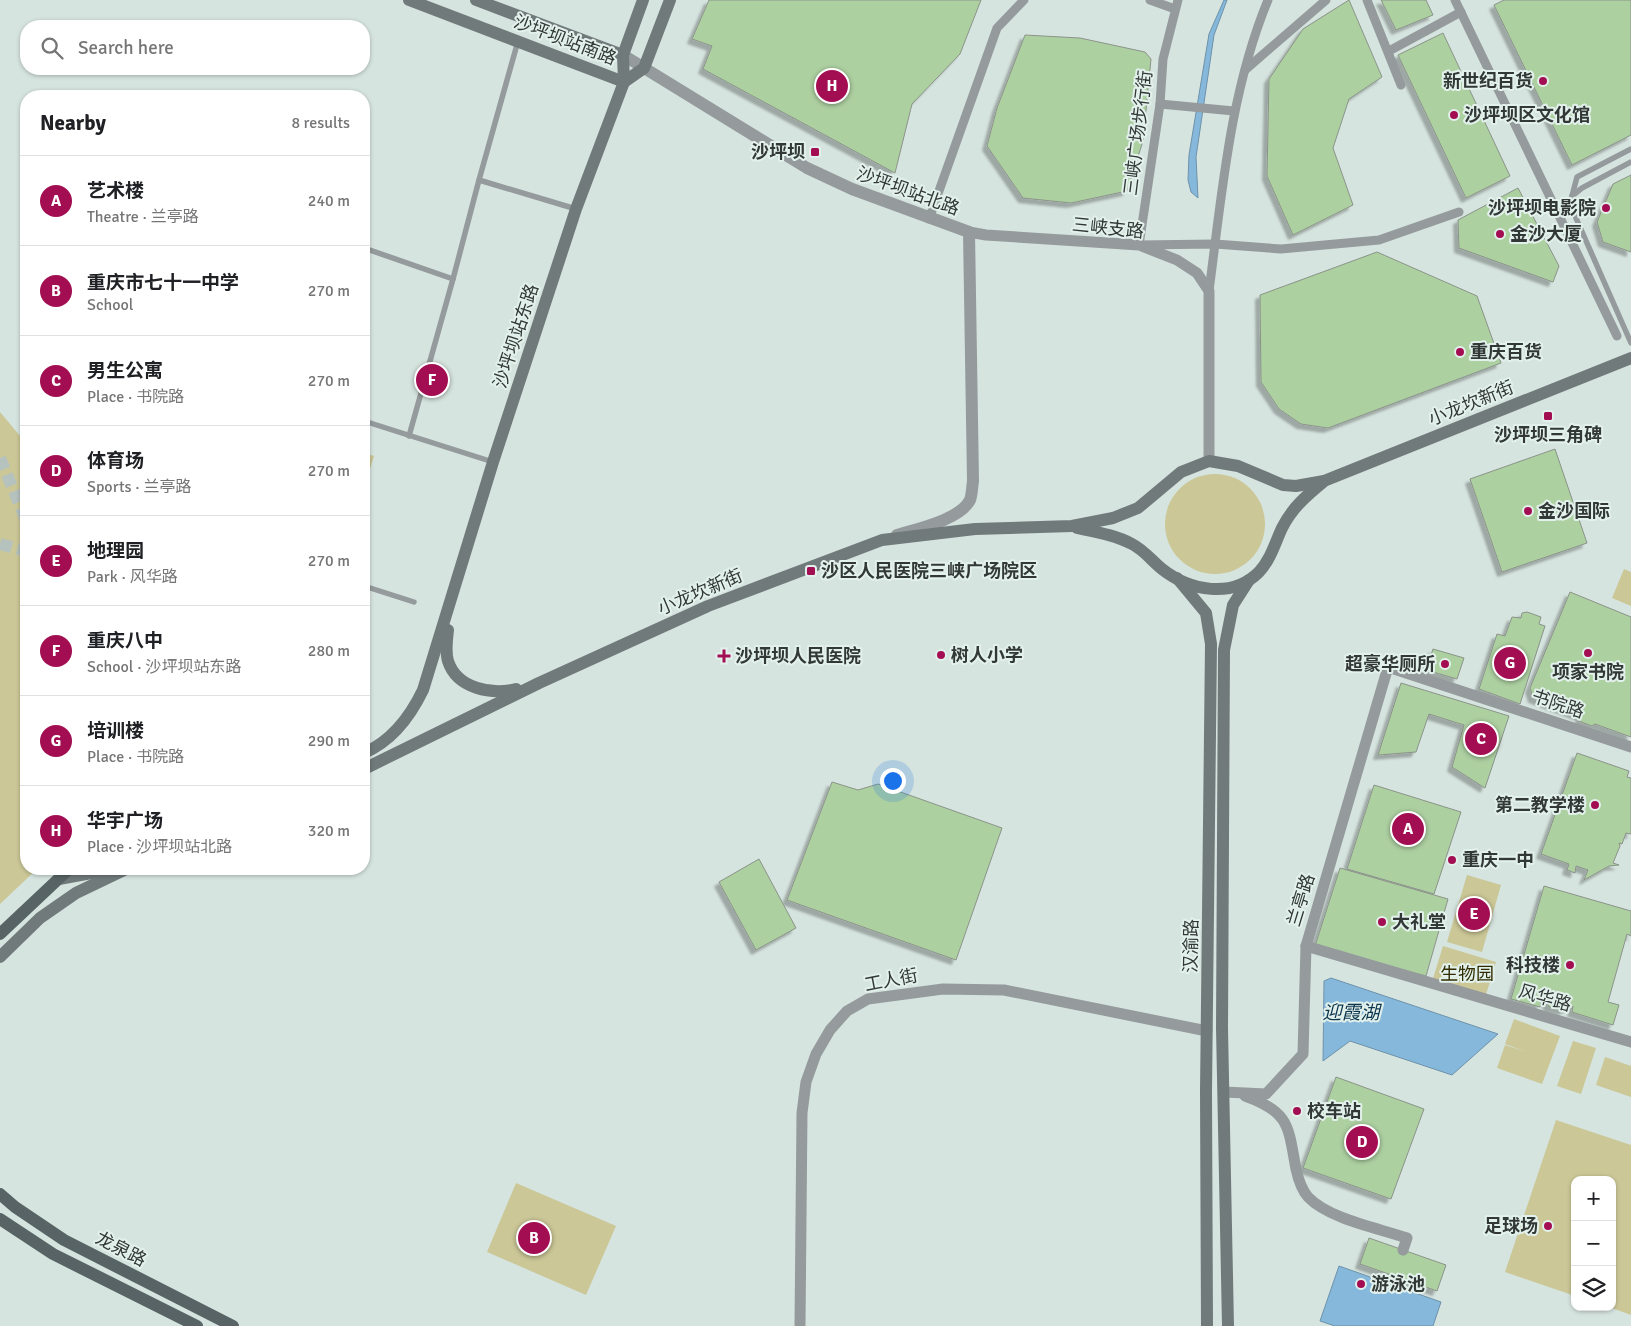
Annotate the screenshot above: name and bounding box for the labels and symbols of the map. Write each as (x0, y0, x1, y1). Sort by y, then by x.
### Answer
street label: 沙坪坝站南路 (511, 10, 619, 70)
pin: H (816, 67, 848, 105)
street label: 三峡广场步行街 (1119, 69, 1157, 197)
place label: 新世纪百货 (1443, 70, 1533, 92)
marker: 新世纪百货 (1537, 75, 1549, 87)
place label: 沙坪坝区文化馆 (1464, 104, 1590, 126)
marker: 沙坪坝区文化馆 (1448, 109, 1460, 121)
place label: 沙坪坝 (751, 141, 805, 163)
marker: 沙坪坝 (809, 146, 821, 158)
street label: 沙坪坝站北路 (853, 162, 963, 220)
place label: 沙坪坝电影院 (1488, 197, 1596, 219)
marker: 沙坪坝电影院 (1600, 202, 1612, 214)
street label: 三峡支路 (1071, 213, 1145, 243)
place label: 金沙大厦 (1510, 223, 1582, 245)
marker: 金沙大厦 (1494, 228, 1506, 240)
street label: 沙坪坝站东路 (489, 281, 543, 391)
place label: 重庆百货 (1470, 341, 1542, 363)
marker: 重庆百货 (1454, 346, 1466, 358)
pin: F (416, 361, 448, 399)
street label: 小龙坎新街 (1425, 376, 1517, 430)
marker: 沙坪坝三角碑 (1542, 410, 1554, 422)
place label: 沙坪坝三角碑 (1494, 424, 1602, 446)
place label: 金沙国际 (1538, 500, 1610, 522)
marker: 金沙国际 (1522, 505, 1534, 517)
place label: 沙区人民医院三峡广场院区 (821, 560, 1037, 582)
street label: 小龙坎新街 (654, 564, 746, 620)
marker: 沙区人民医院三峡广场院区 (805, 565, 817, 577)
place label: 树人小学 (951, 644, 1023, 666)
pin: G (1494, 644, 1526, 682)
place label: 沙坪坝人民医院 (735, 645, 861, 667)
marker: 项家书院 (1582, 647, 1594, 659)
marker: 沙坪坝人民医院 (717, 649, 731, 663)
marker: 树人小学 (935, 649, 947, 661)
place label: 超豪华厕所 (1345, 653, 1435, 675)
marker: 超豪华厕所 (1439, 658, 1451, 670)
place label: 项家书院 (1552, 661, 1624, 683)
street label: 书院路 (1529, 685, 1587, 723)
pin: C (1465, 720, 1497, 758)
your location (880, 768, 906, 794)
place label: 第二教学楼 (1495, 794, 1585, 816)
marker: 第二教学楼 (1589, 799, 1601, 811)
pin: A (1392, 810, 1424, 848)
place label: 重庆一中 (1462, 849, 1534, 871)
marker: 重庆一中 (1446, 854, 1458, 866)
street label: 兰亭路 (1283, 871, 1319, 929)
pin: E (1458, 895, 1490, 933)
place label: 大礼堂 (1392, 911, 1446, 933)
marker: 大礼堂 (1376, 916, 1388, 928)
street label: 汉渝路 (1180, 919, 1202, 973)
place label: 科技楼 (1506, 954, 1560, 976)
marker: 科技楼 (1564, 959, 1576, 971)
park label: 生物园 (1440, 963, 1494, 985)
street label: 工人街 (862, 964, 920, 996)
street label: 风华路 (1516, 980, 1574, 1016)
water label: 迎霞湖 (1322, 1001, 1382, 1025)
place label: 校车站 (1307, 1100, 1361, 1122)
marker: 校车站 (1291, 1105, 1303, 1117)
pin: D (1346, 1123, 1378, 1161)
place label: 足球场 (1484, 1215, 1538, 1237)
pin: B (518, 1219, 550, 1257)
marker: 足球场 (1542, 1220, 1554, 1232)
street label: 龙泉路 (92, 1227, 150, 1271)
place label: 游泳池 (1371, 1273, 1425, 1295)
marker: 游泳池 (1355, 1278, 1367, 1290)

